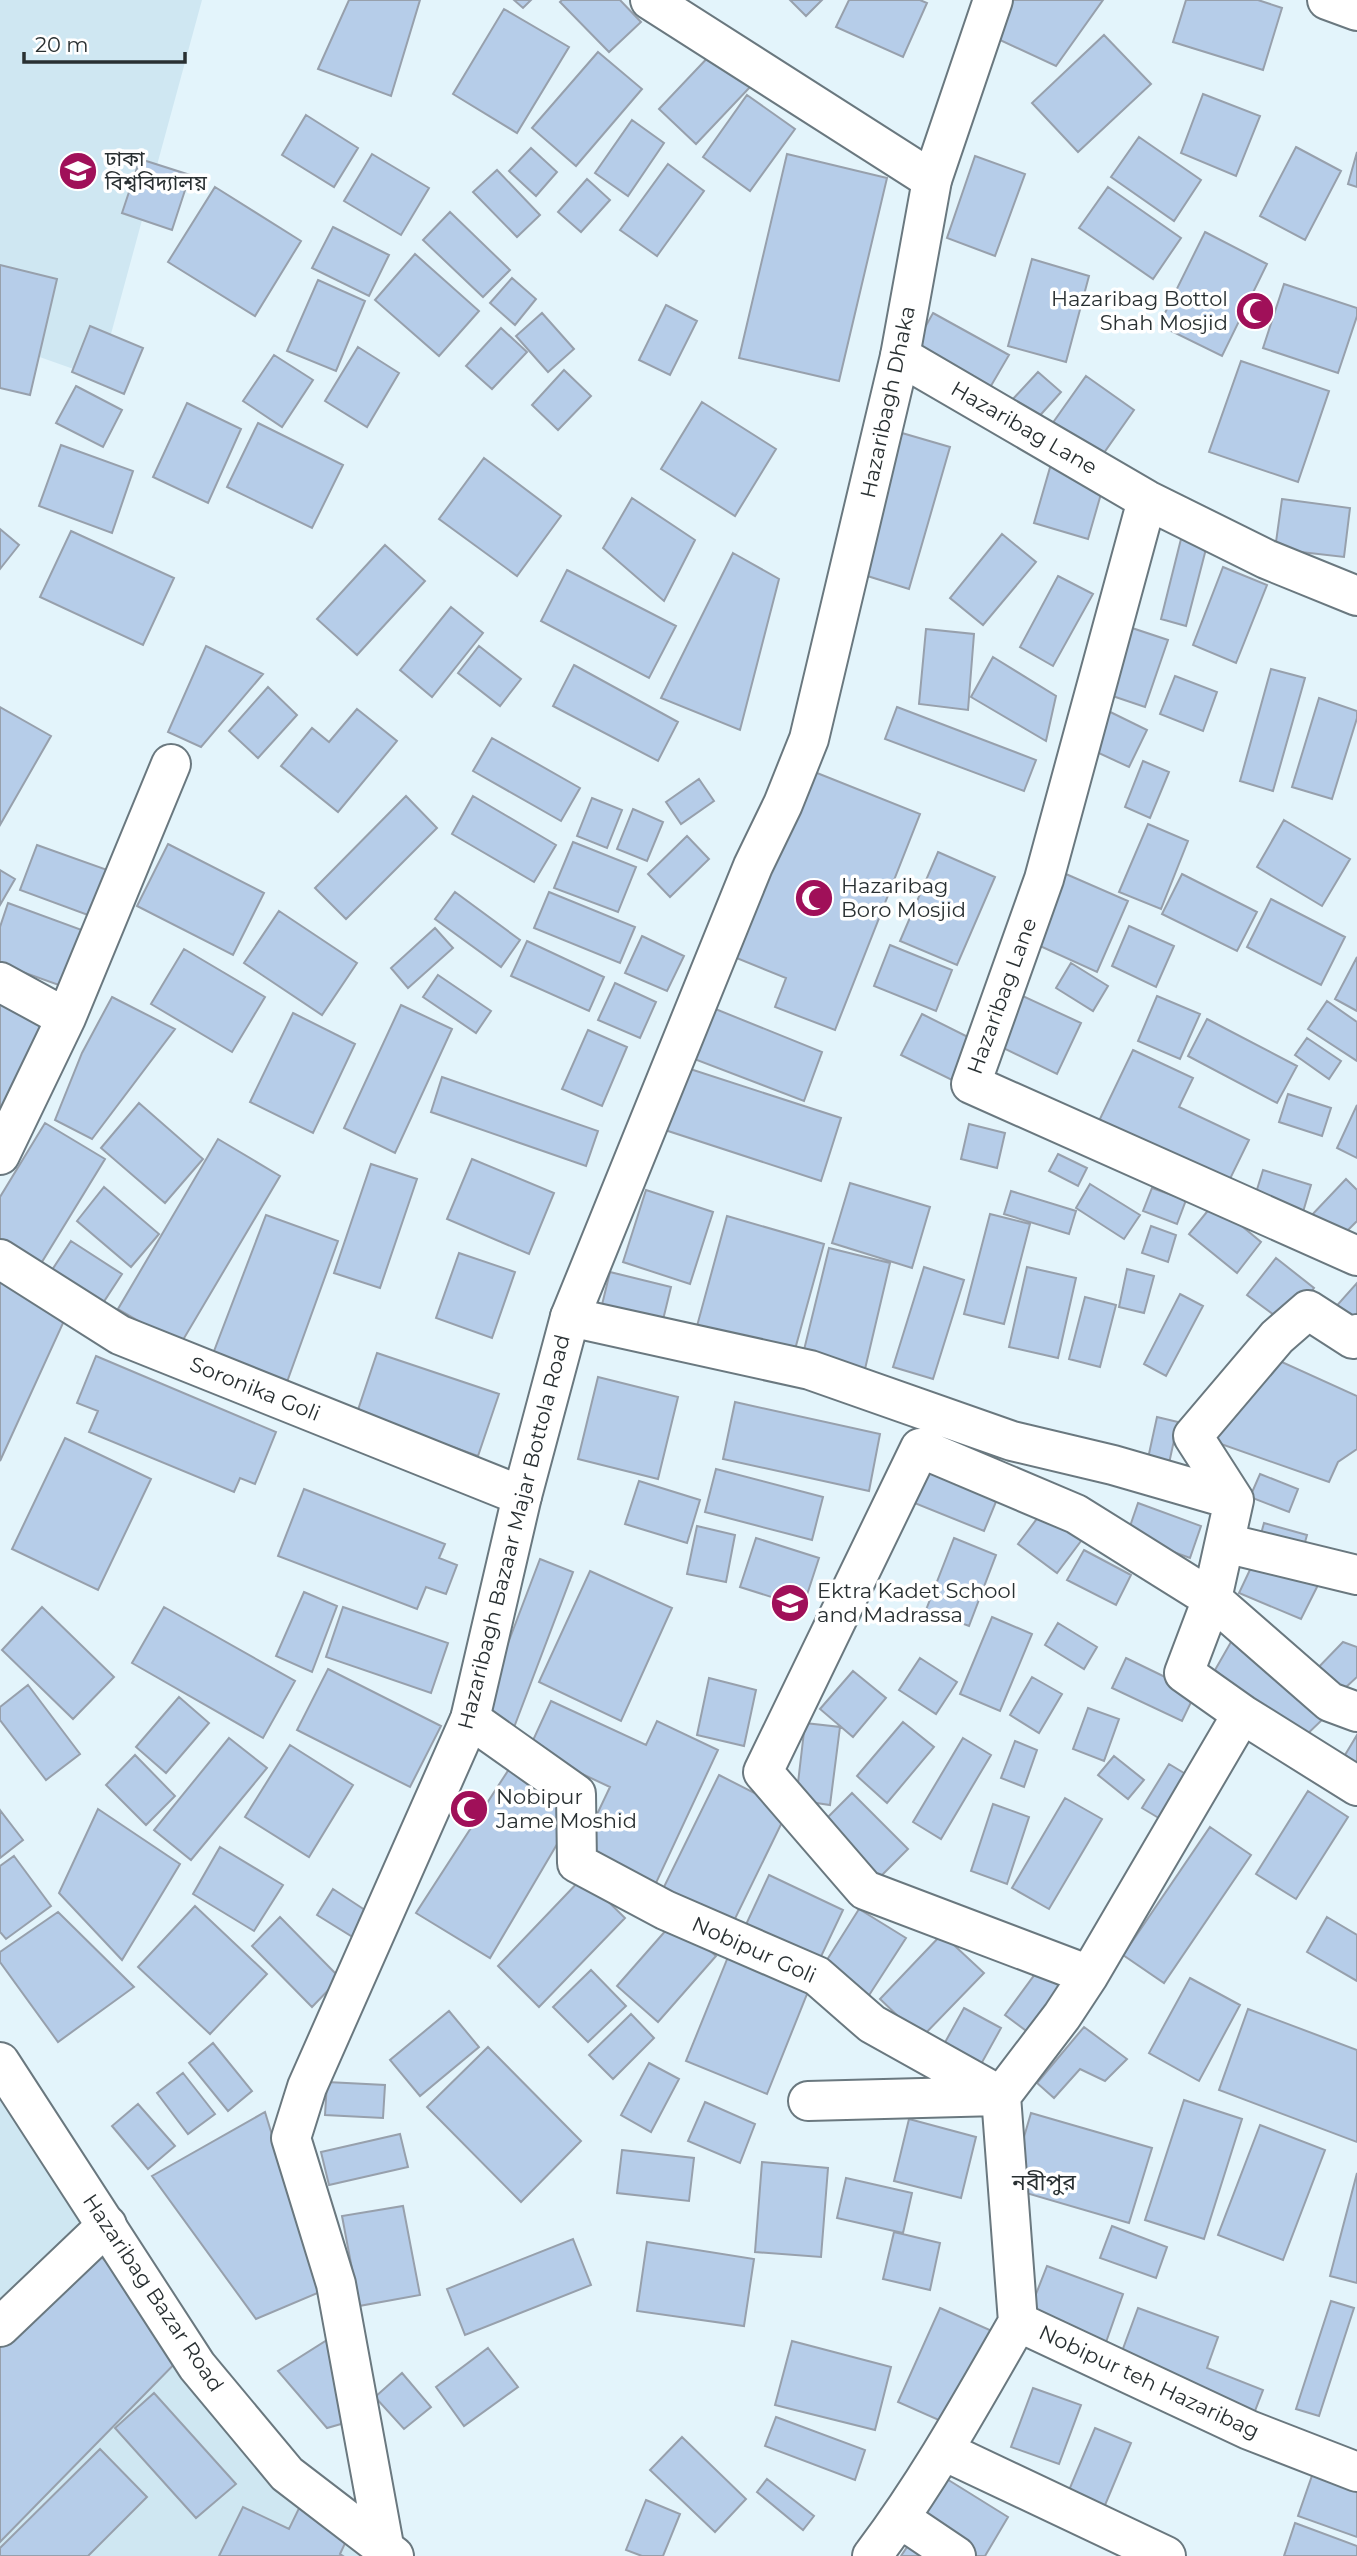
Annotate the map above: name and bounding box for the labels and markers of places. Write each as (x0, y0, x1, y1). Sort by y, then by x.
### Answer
place label: ঢাকা বিশ্ববিদ্যালয় (104, 146, 208, 195)
school or university icon: ঢাকা বিশ্ববিদ্যালয় (57, 150, 99, 192)
place label: Hazaribag Bottol Shah Mosjid (1051, 286, 1228, 335)
mosque icon: Hazaribag Bottol Shah Mosjid (1234, 290, 1276, 332)
place label: Hazaribag Boro Mosjid (841, 873, 966, 922)
mosque icon: Hazaribag Boro Mosjid (793, 877, 835, 919)
place label: Ektra Kadet School and Madrassa (817, 1578, 1016, 1627)
school or university icon: Ektra Kadet School and Madrassa (769, 1582, 811, 1624)
place label: Nobipur Jame Moshid (495, 1784, 637, 1833)
mosque icon: Nobipur Jame Moshid (448, 1788, 490, 1830)

